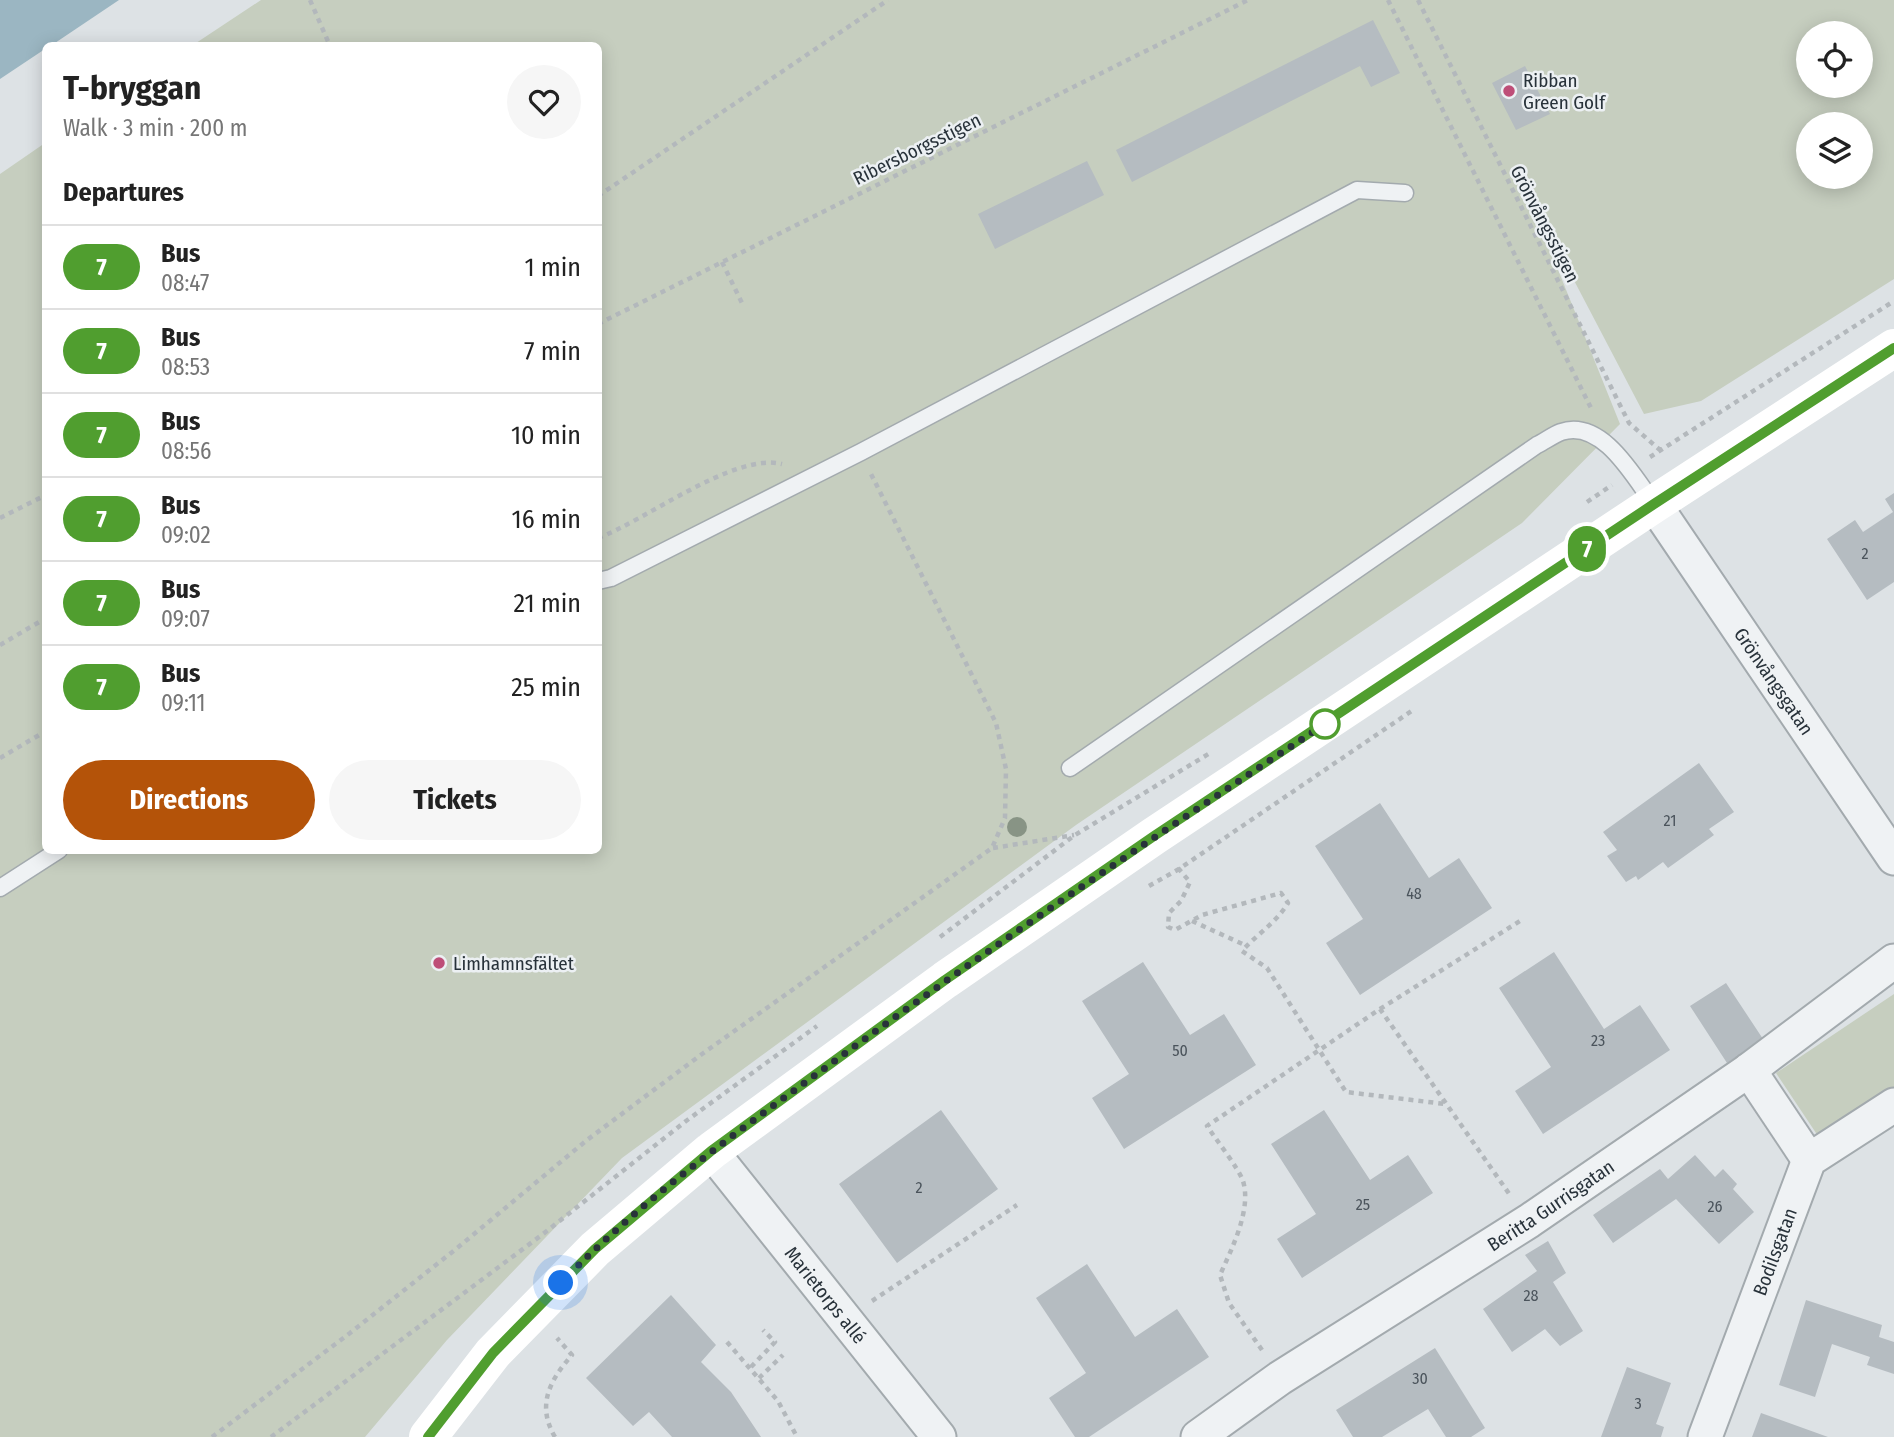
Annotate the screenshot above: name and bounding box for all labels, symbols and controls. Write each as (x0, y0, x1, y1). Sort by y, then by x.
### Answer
map controls (1796, 21, 1873, 189)
button: locate (1796, 21, 1873, 98)
button: heart (507, 65, 581, 139)
text: T-bryggan (63, 68, 201, 108)
place label: Ribban Green Golf (1523, 69, 1606, 114)
marker: Ribban Green Golf (1501, 83, 1517, 99)
street label: Ribersborgsstigen (849, 108, 985, 190)
button: layers (1796, 112, 1873, 189)
text: Walk · 3 min · 200 m (63, 114, 247, 142)
street label: Grönvångsstigen (1506, 162, 1584, 286)
text: Departures (63, 177, 184, 208)
text: Bus (161, 238, 200, 269)
text: 1 min (525, 252, 581, 283)
text: 7 (96, 253, 107, 281)
text: 08:47 (161, 269, 209, 297)
text: Bus (161, 322, 200, 353)
text: 7 min (524, 336, 581, 367)
text: 7 (96, 337, 107, 365)
text: 08:53 (161, 353, 210, 381)
text: Bus (161, 406, 200, 437)
text: 10 min (511, 420, 581, 451)
text: 7 (96, 421, 107, 449)
text: 08:56 (161, 437, 211, 465)
text: Bus (161, 490, 200, 521)
text: 16 min (512, 504, 581, 535)
text: 7 (96, 505, 107, 533)
text: 09:02 (161, 521, 211, 549)
line badge: 7 (1564, 526, 1610, 572)
text: 7 (1582, 535, 1592, 563)
house number: 2 (1861, 544, 1869, 563)
text: Bus (161, 574, 200, 605)
text: 21 min (514, 588, 581, 619)
text: 7 (96, 589, 107, 617)
text: 09:07 (161, 605, 210, 633)
street label: Grönvångsgatan (1730, 623, 1819, 739)
text: Bus (161, 658, 200, 689)
text: 25 min (511, 672, 581, 703)
text: 7 (96, 673, 107, 701)
text: 09:11 (161, 689, 206, 717)
unlabelled marker (1310, 709, 1340, 739)
button: Directions (63, 760, 315, 840)
button: Tickets (329, 760, 581, 840)
house number: 21 (1664, 811, 1676, 830)
house number: 48 (1406, 884, 1422, 903)
place label: Limhamnsfältet (453, 952, 575, 975)
marker: Limhamnsfältet (431, 955, 447, 971)
house number: 23 (1591, 1031, 1605, 1050)
house number: 50 (1172, 1041, 1188, 1060)
street label: Beritta Gurrisgatan (1483, 1155, 1618, 1256)
house number: 2 (915, 1178, 923, 1197)
house number: 25 (1356, 1195, 1370, 1214)
house number: 26 (1708, 1197, 1723, 1216)
street label: Bodilsgatan (1748, 1205, 1802, 1299)
street label: Marietorps allé (780, 1242, 871, 1348)
your location (543, 1265, 578, 1300)
house number: 28 (1523, 1286, 1539, 1305)
house number: 30 (1412, 1369, 1428, 1388)
house number: 3 (1634, 1394, 1642, 1413)

